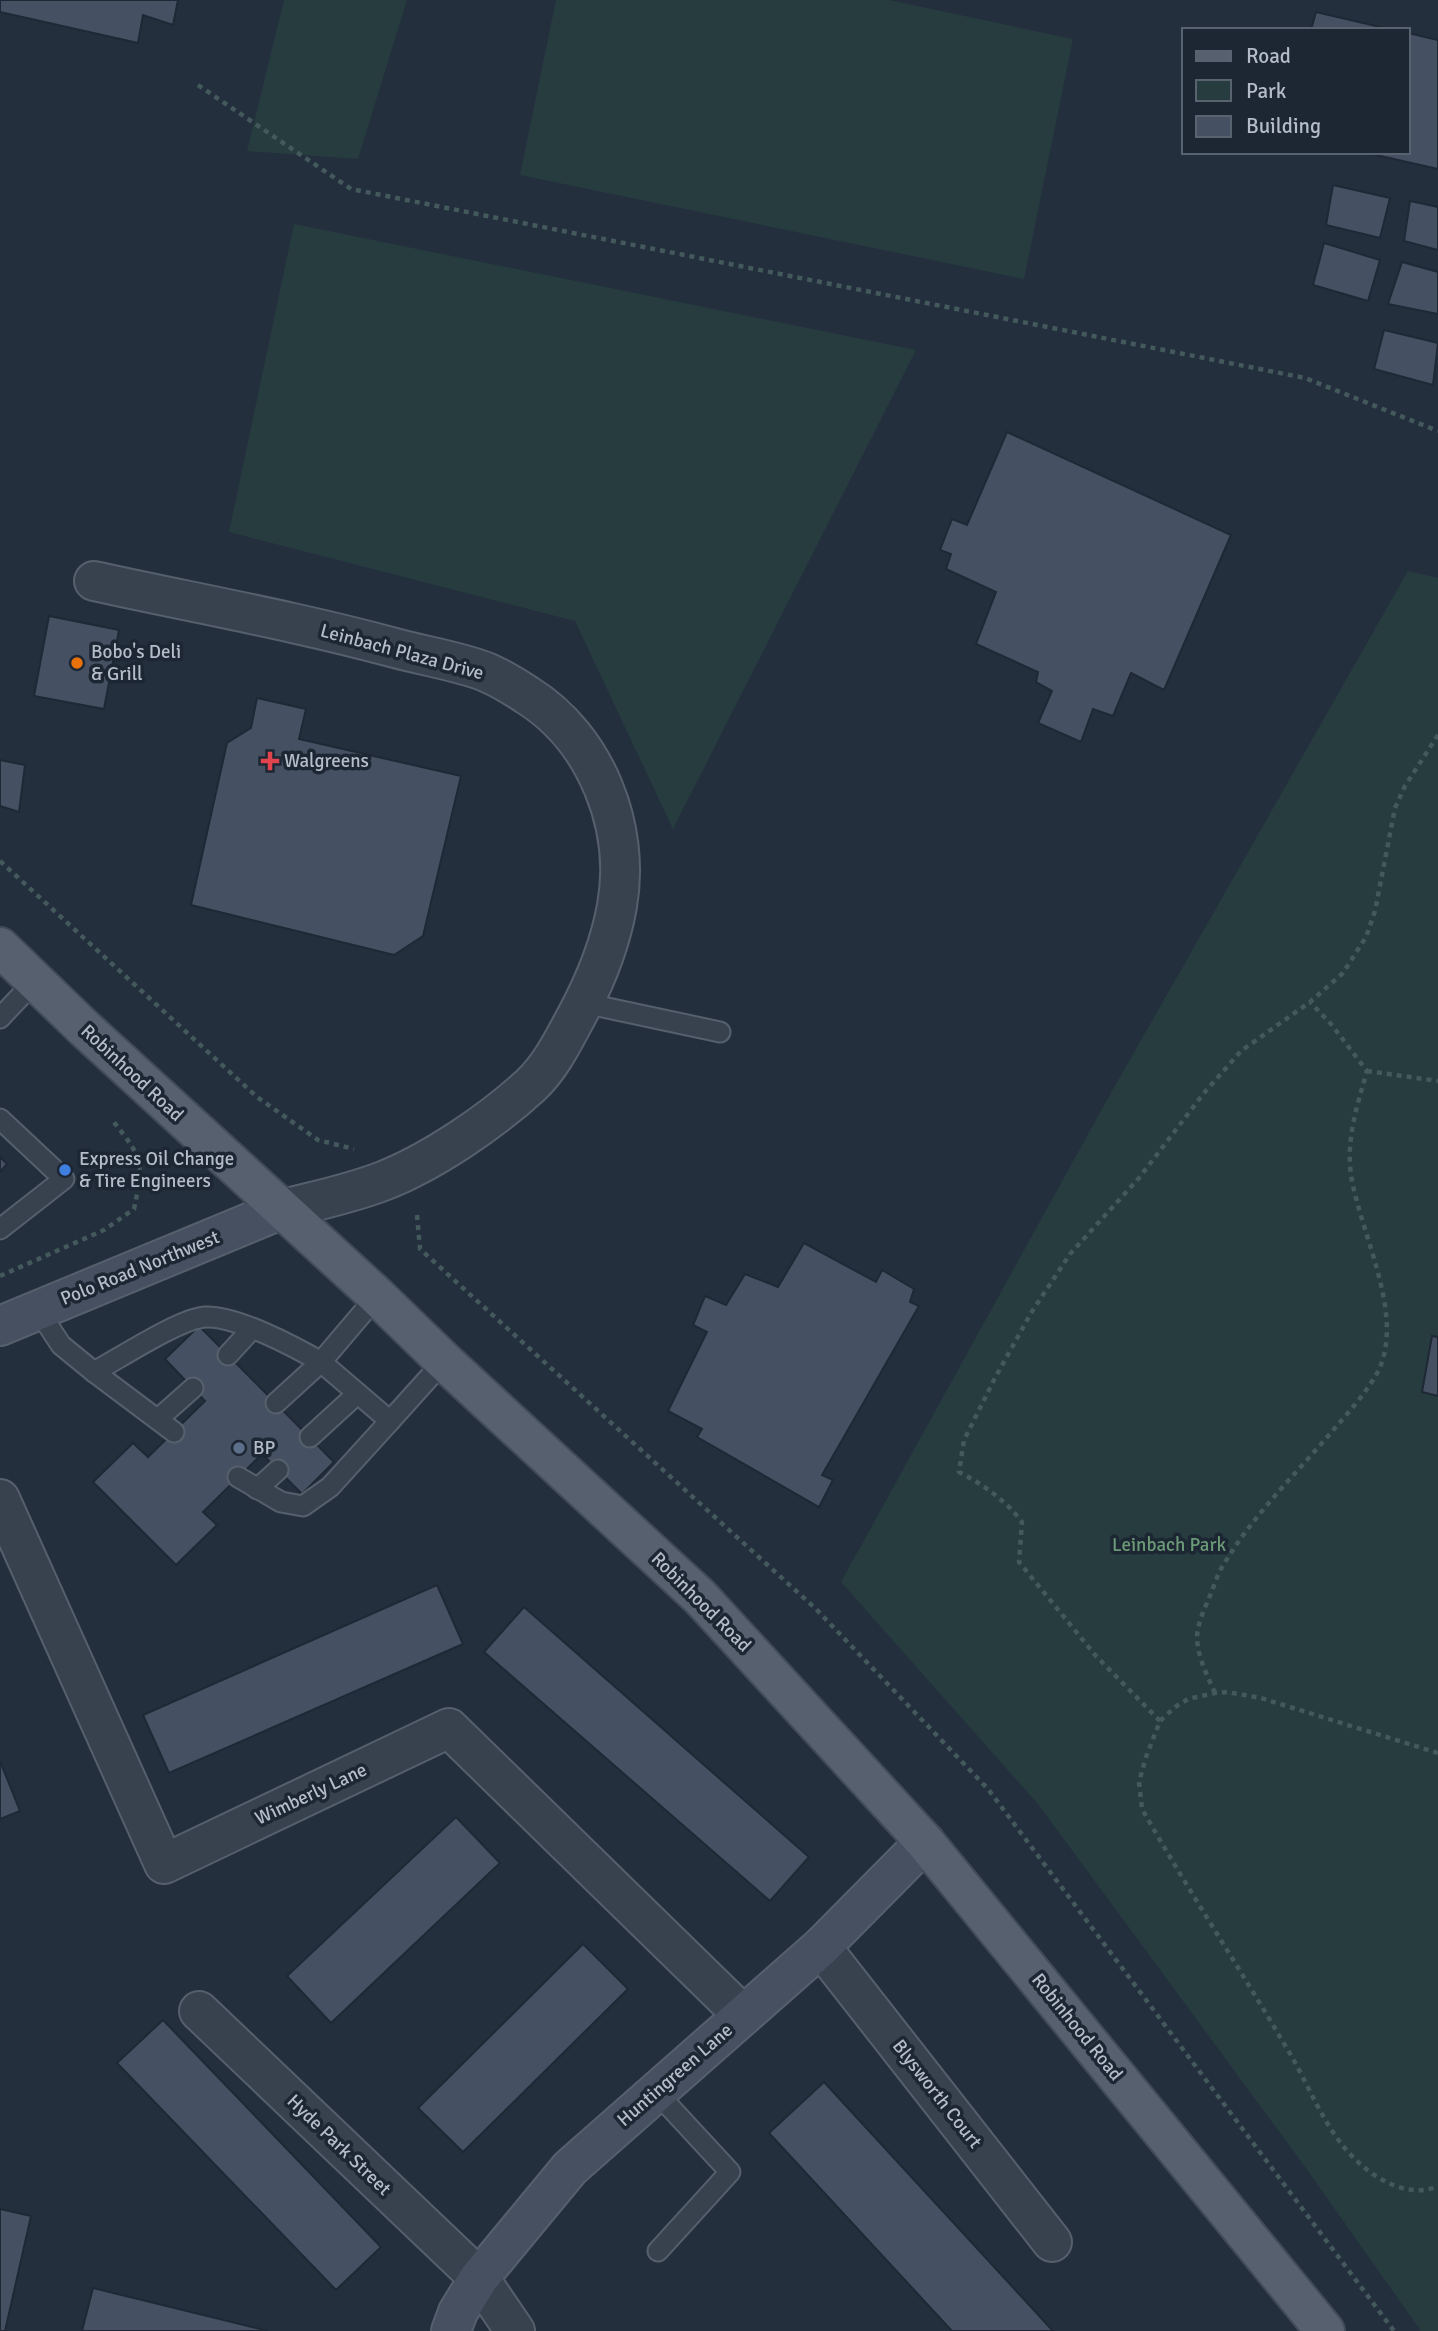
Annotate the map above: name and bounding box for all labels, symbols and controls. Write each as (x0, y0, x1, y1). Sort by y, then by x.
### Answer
legend (1182, 28, 1410, 154)
text: Road (1246, 43, 1291, 69)
text: Park (1246, 78, 1287, 104)
text: Building (1246, 113, 1321, 139)
street label: Leinbach Plaza Drive (318, 619, 486, 685)
place label: Bobo's Deli & Grill (91, 640, 181, 686)
marker: Bobo's Deli & Grill (69, 655, 85, 671)
place label: Walgreens (284, 749, 369, 773)
marker: Walgreens (262, 753, 278, 769)
street label: Robinhood Road (76, 1019, 188, 1127)
place label: Express Oil Change & Tire Engineers (79, 1147, 234, 1193)
marker: Express Oil Change & Tire Engineers (57, 1162, 73, 1178)
street label: Polo Road Northwest (57, 1225, 223, 1311)
place label: BP (253, 1436, 275, 1460)
marker: BP (231, 1440, 247, 1456)
park label: Leinbach Park (1112, 1533, 1226, 1557)
street label: Robinhood Road (646, 1547, 756, 1657)
street label: Wimberly Lane (251, 1758, 371, 1830)
street label: Robinhood Road (1026, 1968, 1128, 2086)
street label: Huntingreen Lane (612, 2018, 738, 2132)
street label: Blysworth Court (887, 2035, 987, 2154)
street label: Hyde Park Street (282, 2089, 396, 2201)

